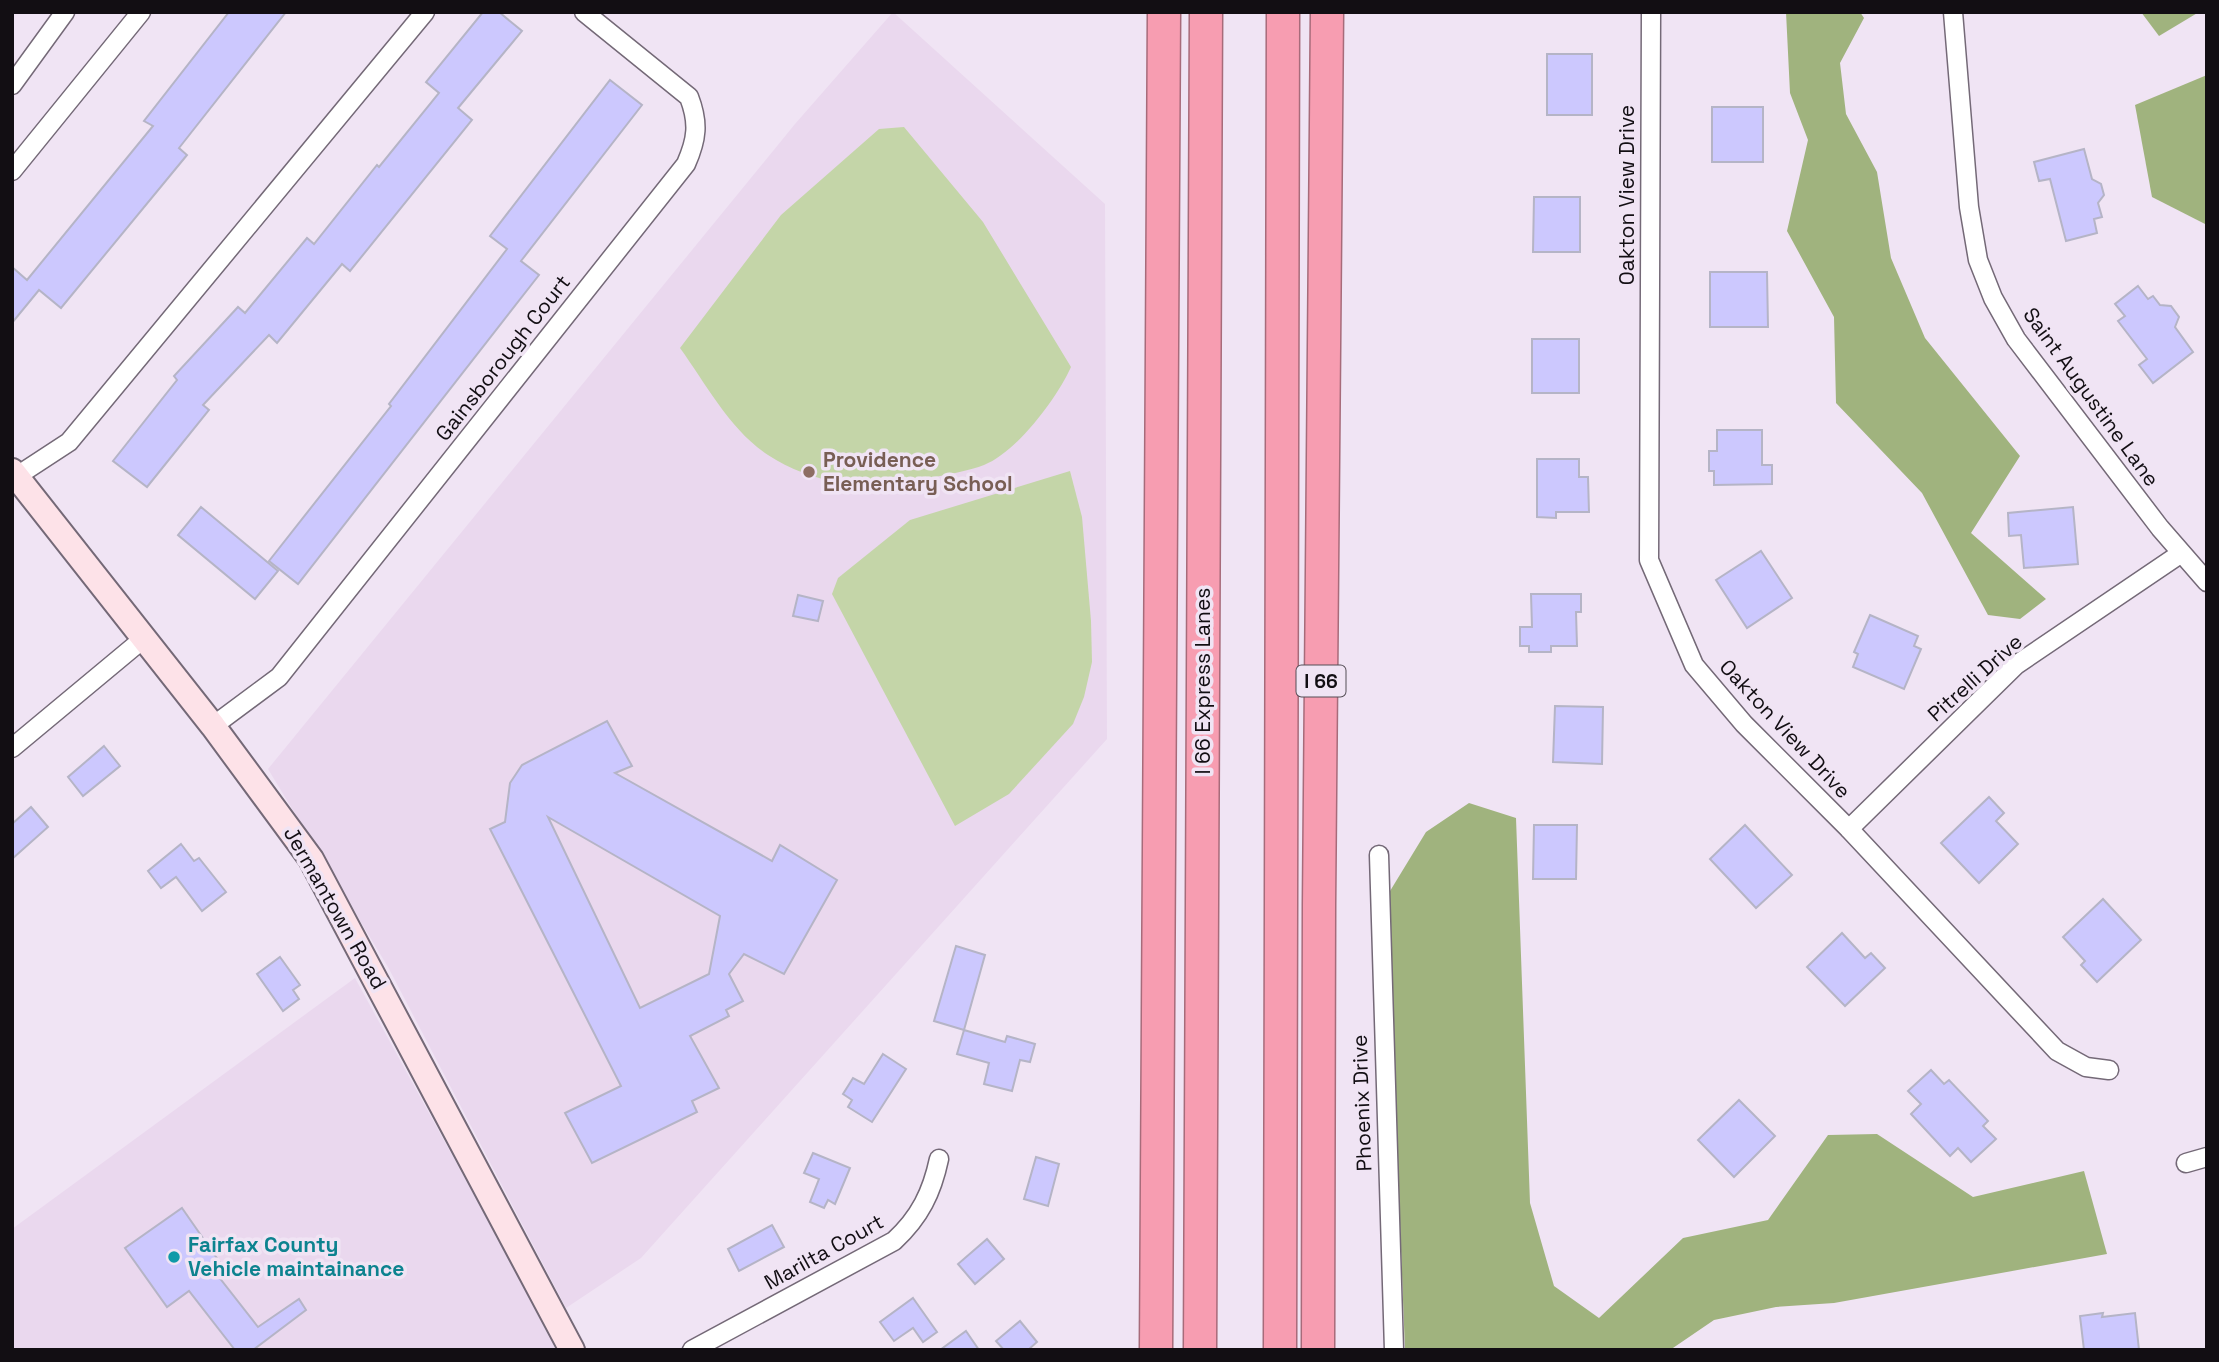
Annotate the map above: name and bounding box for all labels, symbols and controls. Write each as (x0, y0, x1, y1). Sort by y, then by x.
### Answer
street label: Oakton View Drive (1613, 105, 1640, 285)
street label: Gainsborough Court (429, 269, 576, 446)
street label: Saint Augustine Lane (2017, 302, 2166, 492)
place label: Providence Elementary School (823, 446, 1013, 497)
marker: Providence Elementary School (801, 464, 817, 480)
street label: I 66 Express Lanes (1189, 588, 1216, 774)
street label: Pitrelli Drive (1922, 628, 2028, 727)
street label: Oakton View Drive (1714, 653, 1857, 804)
road number: I 66 (1296, 666, 1346, 696)
street label: Jermantown Road (278, 821, 393, 994)
street label: Phoenix Drive (1346, 1034, 1377, 1172)
street label: Marilta Court (759, 1208, 888, 1295)
place label: Fairfax County Vehicle maintainance (188, 1231, 404, 1282)
marker: Fairfax County Vehicle maintainance (166, 1249, 182, 1265)

